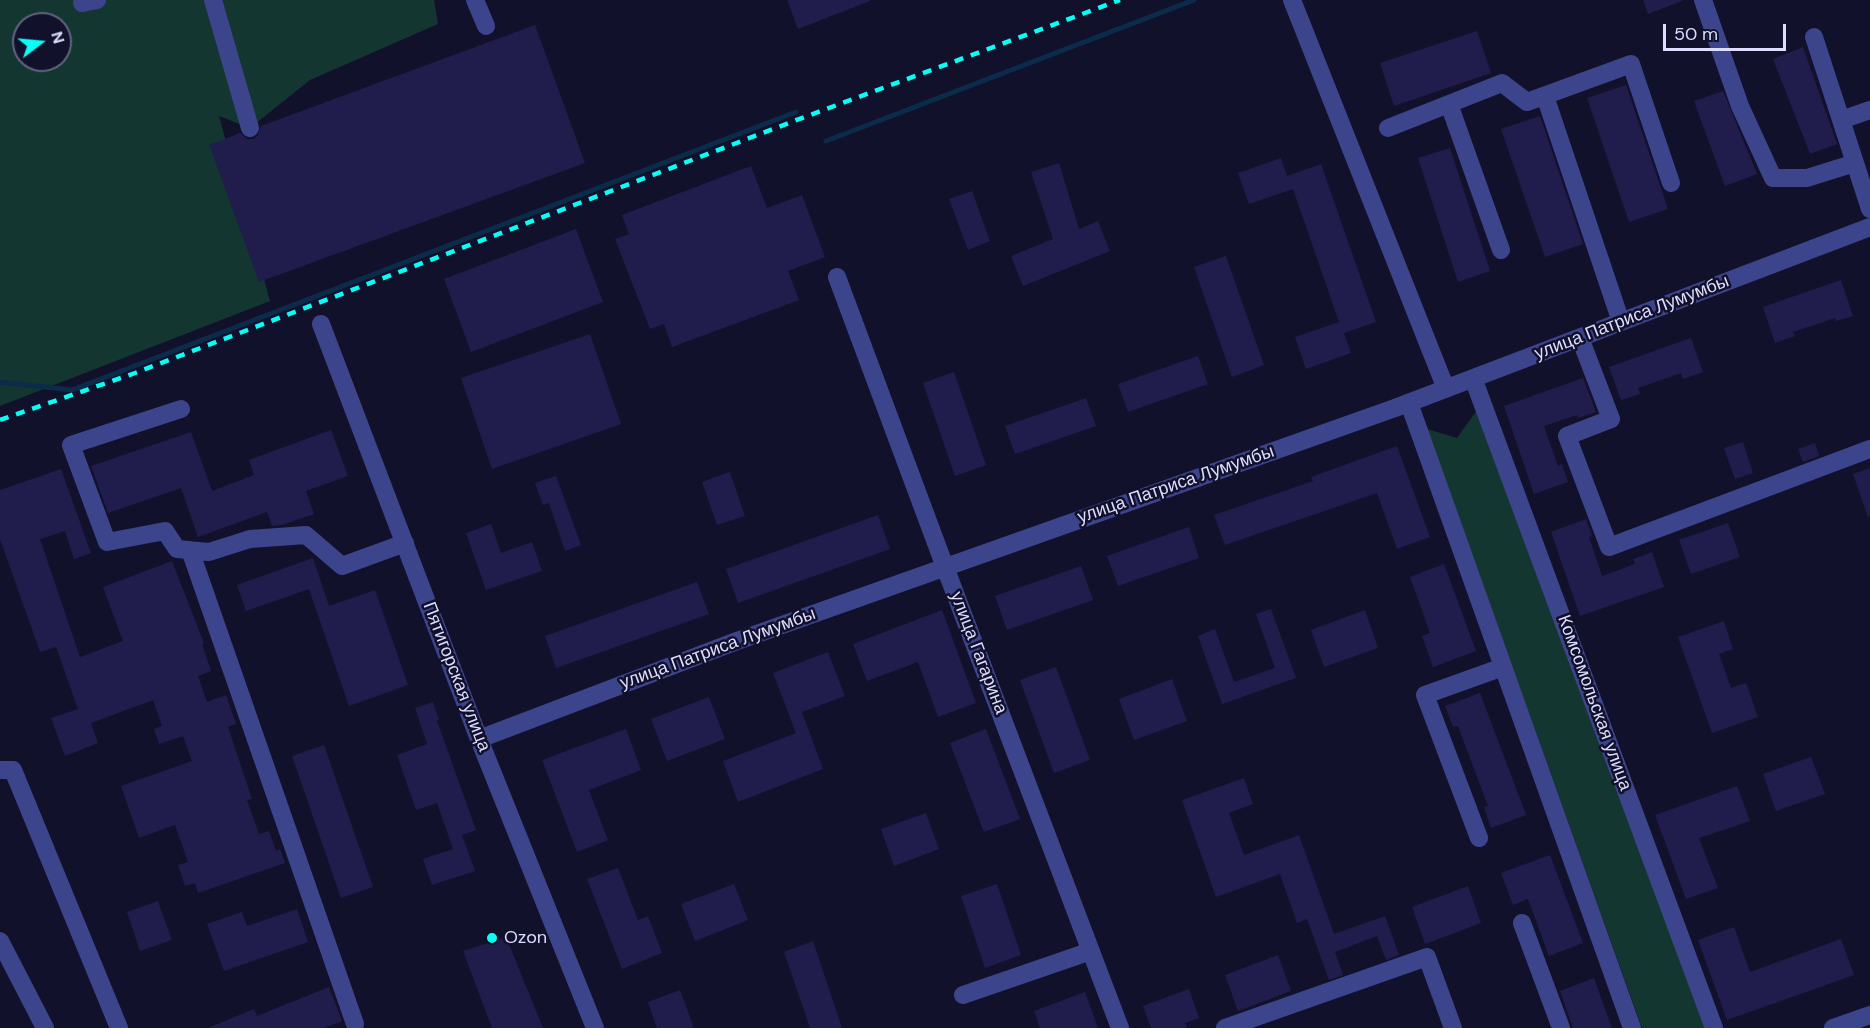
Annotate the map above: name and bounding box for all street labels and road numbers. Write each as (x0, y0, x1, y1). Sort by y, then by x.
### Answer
street label: улица Патриса Лумумбы (1532, 271, 1732, 365)
street label: улица Патриса Лумумбы (1075, 441, 1277, 529)
street label: улица Гагарина (945, 589, 1011, 717)
street label: Пятигорская улица (418, 599, 494, 755)
street label: улица Патриса Лумумбы (617, 604, 819, 694)
street label: Комсомольская улица (1552, 612, 1636, 794)

